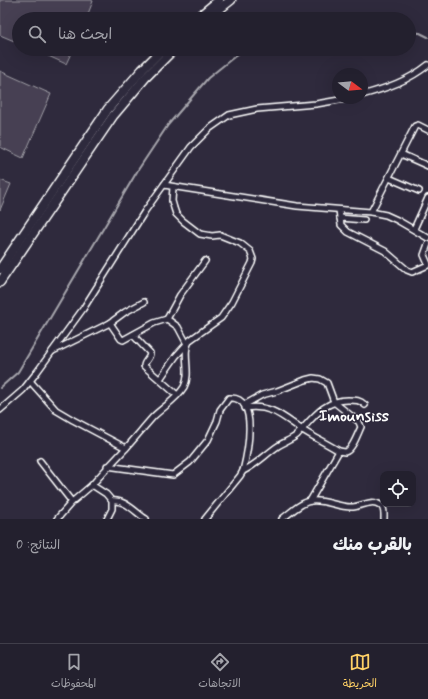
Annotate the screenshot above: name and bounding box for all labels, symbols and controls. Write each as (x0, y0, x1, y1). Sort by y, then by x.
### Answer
search box (12, 12, 416, 56)
icon: search (26, 23, 48, 45)
text: ابحث هنا (58, 25, 112, 45)
north arrow (332, 68, 368, 104)
district label: Imounsiss (319, 406, 389, 427)
map controls (380, 471, 416, 507)
button: locate (380, 471, 416, 507)
text: بالقرب منك (333, 534, 412, 556)
text: النتائج: 0 (16, 537, 60, 554)
tab: المحفوظات (51, 651, 96, 693)
tab: الاتجاهات (198, 651, 241, 693)
tab: الخريطة (343, 651, 377, 693)

